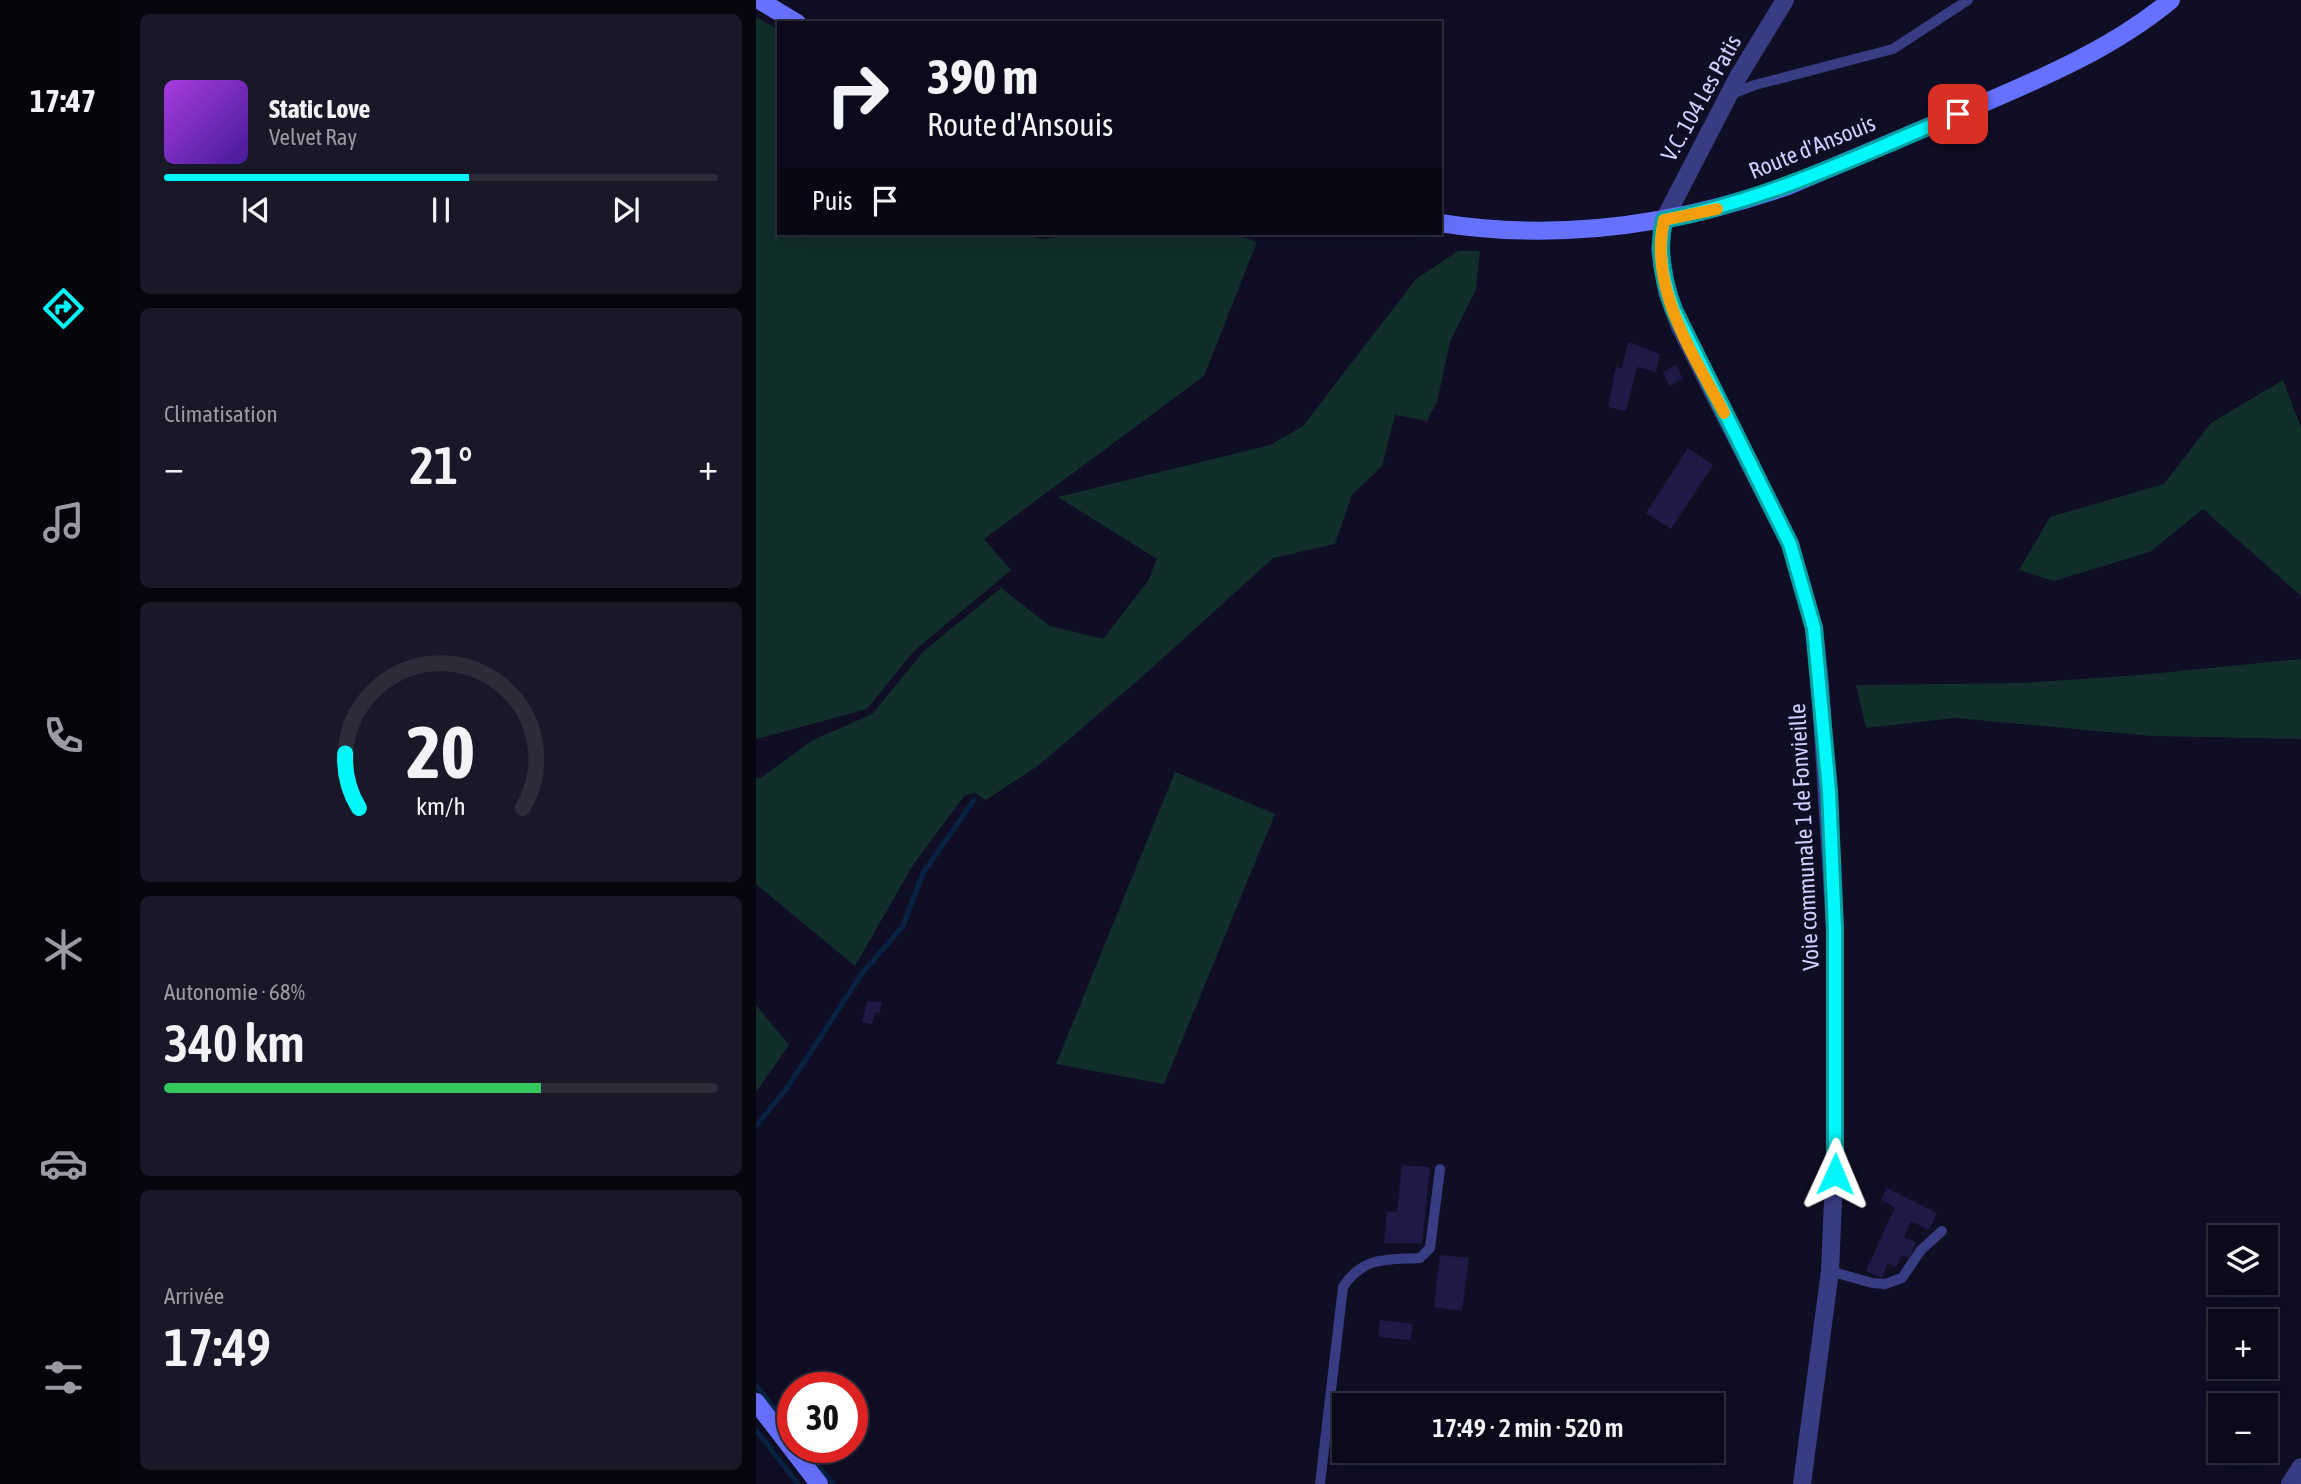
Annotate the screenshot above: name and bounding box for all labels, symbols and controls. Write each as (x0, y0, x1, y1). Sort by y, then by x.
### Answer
street label: V.C. 104 Les Patis (1656, 31, 1746, 165)
text: 390 m (927, 48, 1038, 104)
icon: right (812, 49, 903, 140)
text: 17:47 (30, 82, 96, 119)
pin (1928, 84, 1988, 144)
text: Static Love (269, 94, 370, 124)
icon: arrive (1939, 95, 1977, 133)
text: Route d'Ansouis (927, 106, 1113, 143)
street label: Route d'Ansouis (1745, 110, 1879, 184)
text: Velvet Ray (269, 124, 357, 150)
icon: arrive (866, 182, 904, 220)
text: Puis (812, 186, 852, 216)
icon: previous (237, 191, 275, 229)
icon: pause (422, 191, 460, 229)
icon: next (607, 191, 645, 229)
icon: directions (39, 284, 88, 333)
text: Climatisation (164, 401, 278, 427)
text: 21° (409, 435, 473, 495)
text: − (164, 445, 184, 488)
text: + (698, 445, 718, 488)
icon: music (39, 498, 88, 547)
street label: Voie communale 1 de Fonvieille (1784, 703, 1824, 971)
text: 20 (407, 710, 475, 793)
icon: phone (39, 711, 88, 760)
text: km/h (416, 792, 466, 820)
icon: climate (39, 925, 88, 974)
text: Autonomie · 68% (164, 979, 305, 1005)
text: 340 km (164, 1013, 305, 1073)
position arrow (1798, 1137, 1872, 1211)
icon: car (39, 1139, 88, 1188)
map controls (2208, 1225, 2278, 1463)
button: layers (2208, 1225, 2278, 1295)
text: Arrivée (164, 1283, 224, 1309)
button: + (2208, 1309, 2278, 1379)
text: 17:49 (164, 1317, 271, 1377)
icon: filters (39, 1353, 88, 1402)
speed limit sign: 30 (777, 1372, 868, 1463)
button: − (2208, 1393, 2278, 1463)
text: 17:49 · 2 min · 520 m (1433, 1413, 1623, 1443)

